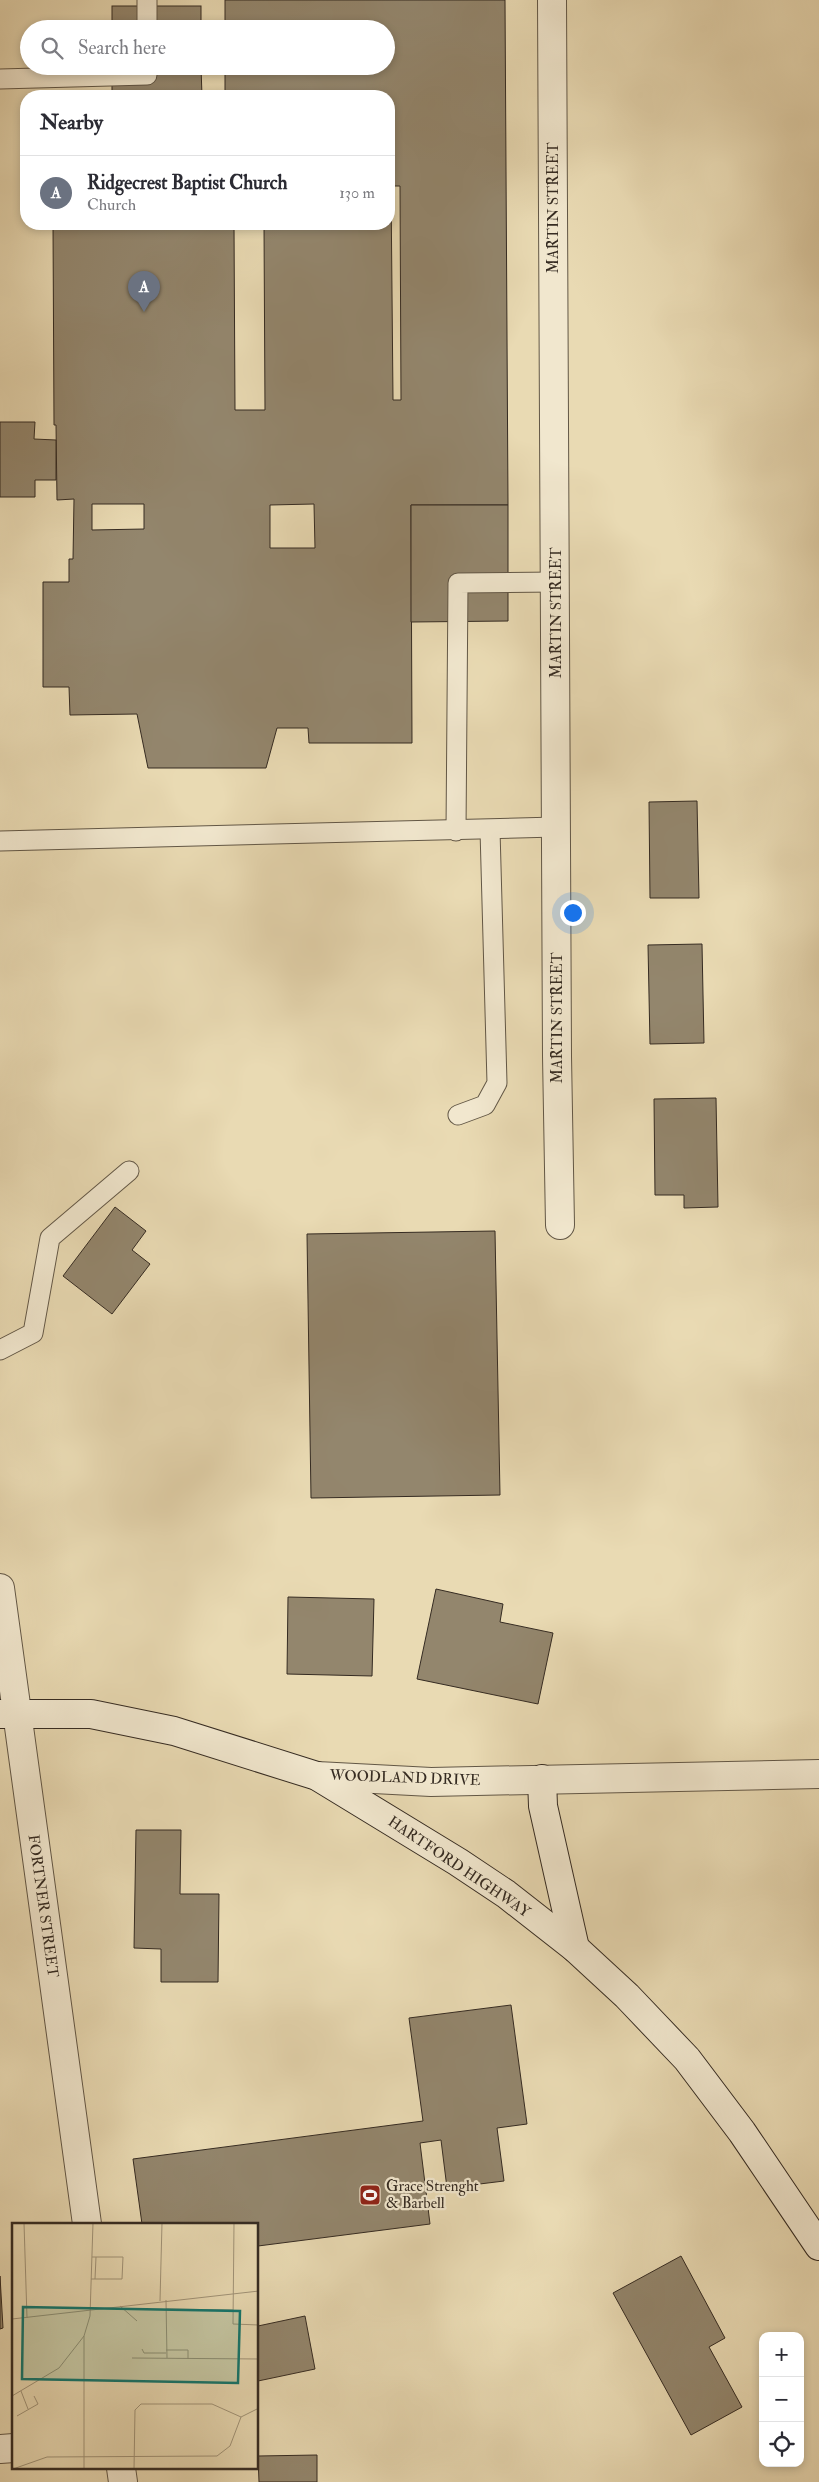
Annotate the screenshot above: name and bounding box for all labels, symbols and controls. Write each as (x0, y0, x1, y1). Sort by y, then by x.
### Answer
search box (20, 20, 395, 75)
icon: search (38, 34, 66, 62)
text: Search here (78, 36, 166, 60)
text: Nearby (40, 109, 103, 136)
street label: MARTIN STREET (544, 142, 563, 274)
text: Ridgecrest Baptist Church (87, 171, 287, 195)
text: A (51, 183, 61, 203)
text: 130 m (339, 183, 375, 203)
text: Church (87, 195, 136, 215)
pin: A (128, 271, 160, 312)
street label: MARTIN STREET (547, 547, 566, 679)
your location (560, 900, 586, 926)
street label: MARTIN STREET (548, 952, 567, 1084)
street label: WOODLAND DRIVE (328, 1766, 481, 1790)
street label: HARTFORD HIGHWAY (384, 1812, 534, 1922)
street label: FORTNER STREET (24, 1833, 62, 1979)
place label: Grace Strenght & Barbell (386, 2177, 479, 2213)
sports icon: Grace Strenght & Barbell (358, 2183, 382, 2207)
inset map (12, 2223, 259, 2470)
map controls (759, 2332, 804, 2467)
button: + (759, 2332, 804, 2377)
button: − (759, 2377, 804, 2422)
button: locate (759, 2422, 804, 2467)

